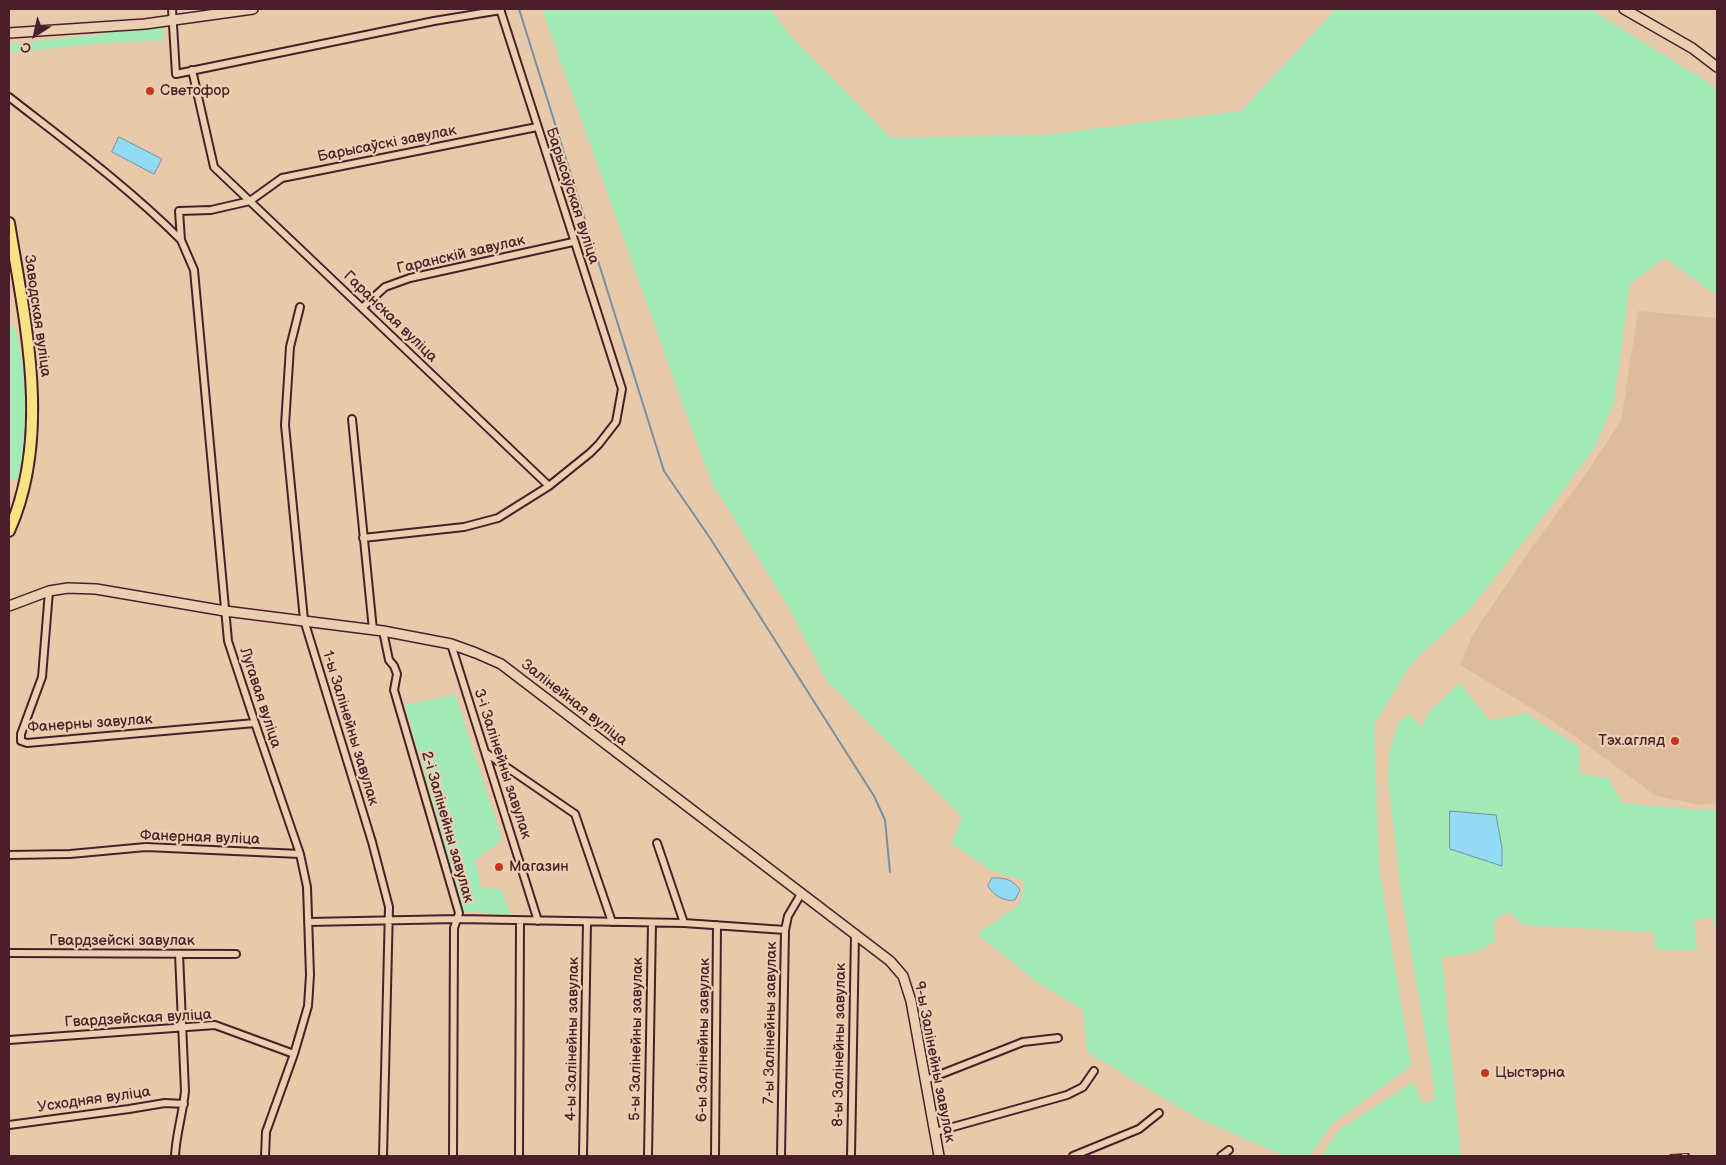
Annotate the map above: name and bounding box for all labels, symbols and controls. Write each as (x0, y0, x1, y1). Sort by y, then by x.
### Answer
north arrow (10, 10, 60, 60)
text: С (17, 38, 35, 57)
place label: Светофор (160, 82, 230, 100)
marker: Светофор (144, 85, 156, 97)
street label: Барысаўскі завулак (316, 122, 458, 166)
street label: Барысаўская вуліца (541, 125, 603, 267)
street label: Гаранскій завулак (395, 232, 527, 278)
street label: Заводская вуліца (20, 254, 54, 378)
street label: Гаранская вуліца (339, 267, 441, 367)
street label: Лугавая вуліца (235, 645, 285, 751)
street label: 1-ы Залінейны завулак (318, 648, 382, 808)
street label: Залінейная вуліца (517, 656, 631, 750)
street label: 3-і Залінейны завулак (469, 686, 535, 842)
street label: Фанерны завулак (27, 711, 153, 737)
place label: Тэх.агляд (1598, 732, 1665, 750)
marker: Тэх.агляд (1669, 735, 1681, 747)
street label: 2-і Залінейны завулак (417, 749, 477, 905)
street label: Фанерная вуліца (140, 827, 260, 849)
place label: Магазин (509, 858, 569, 876)
marker: Магазин (493, 861, 505, 873)
street label: Гвардзейскі завулак (49, 932, 195, 950)
street label: 7-ы Залінейны завулак (761, 942, 781, 1104)
street label: 4-ы Залінейны завулак (563, 957, 583, 1121)
street label: 5-ы Залінейны завулак (627, 957, 647, 1121)
street label: 6-ы Залінейны завулак (694, 958, 714, 1122)
street label: 8-ы Залінейны завулак (830, 963, 850, 1127)
street label: 9-ы Залінейны завулак (910, 980, 958, 1144)
street label: Гвардзейская вуліца (64, 1006, 212, 1032)
place label: Цыстэрна (1495, 1064, 1565, 1082)
marker: Цыстэрна (1479, 1067, 1491, 1079)
street label: Усходняя вуліца (36, 1083, 152, 1117)

